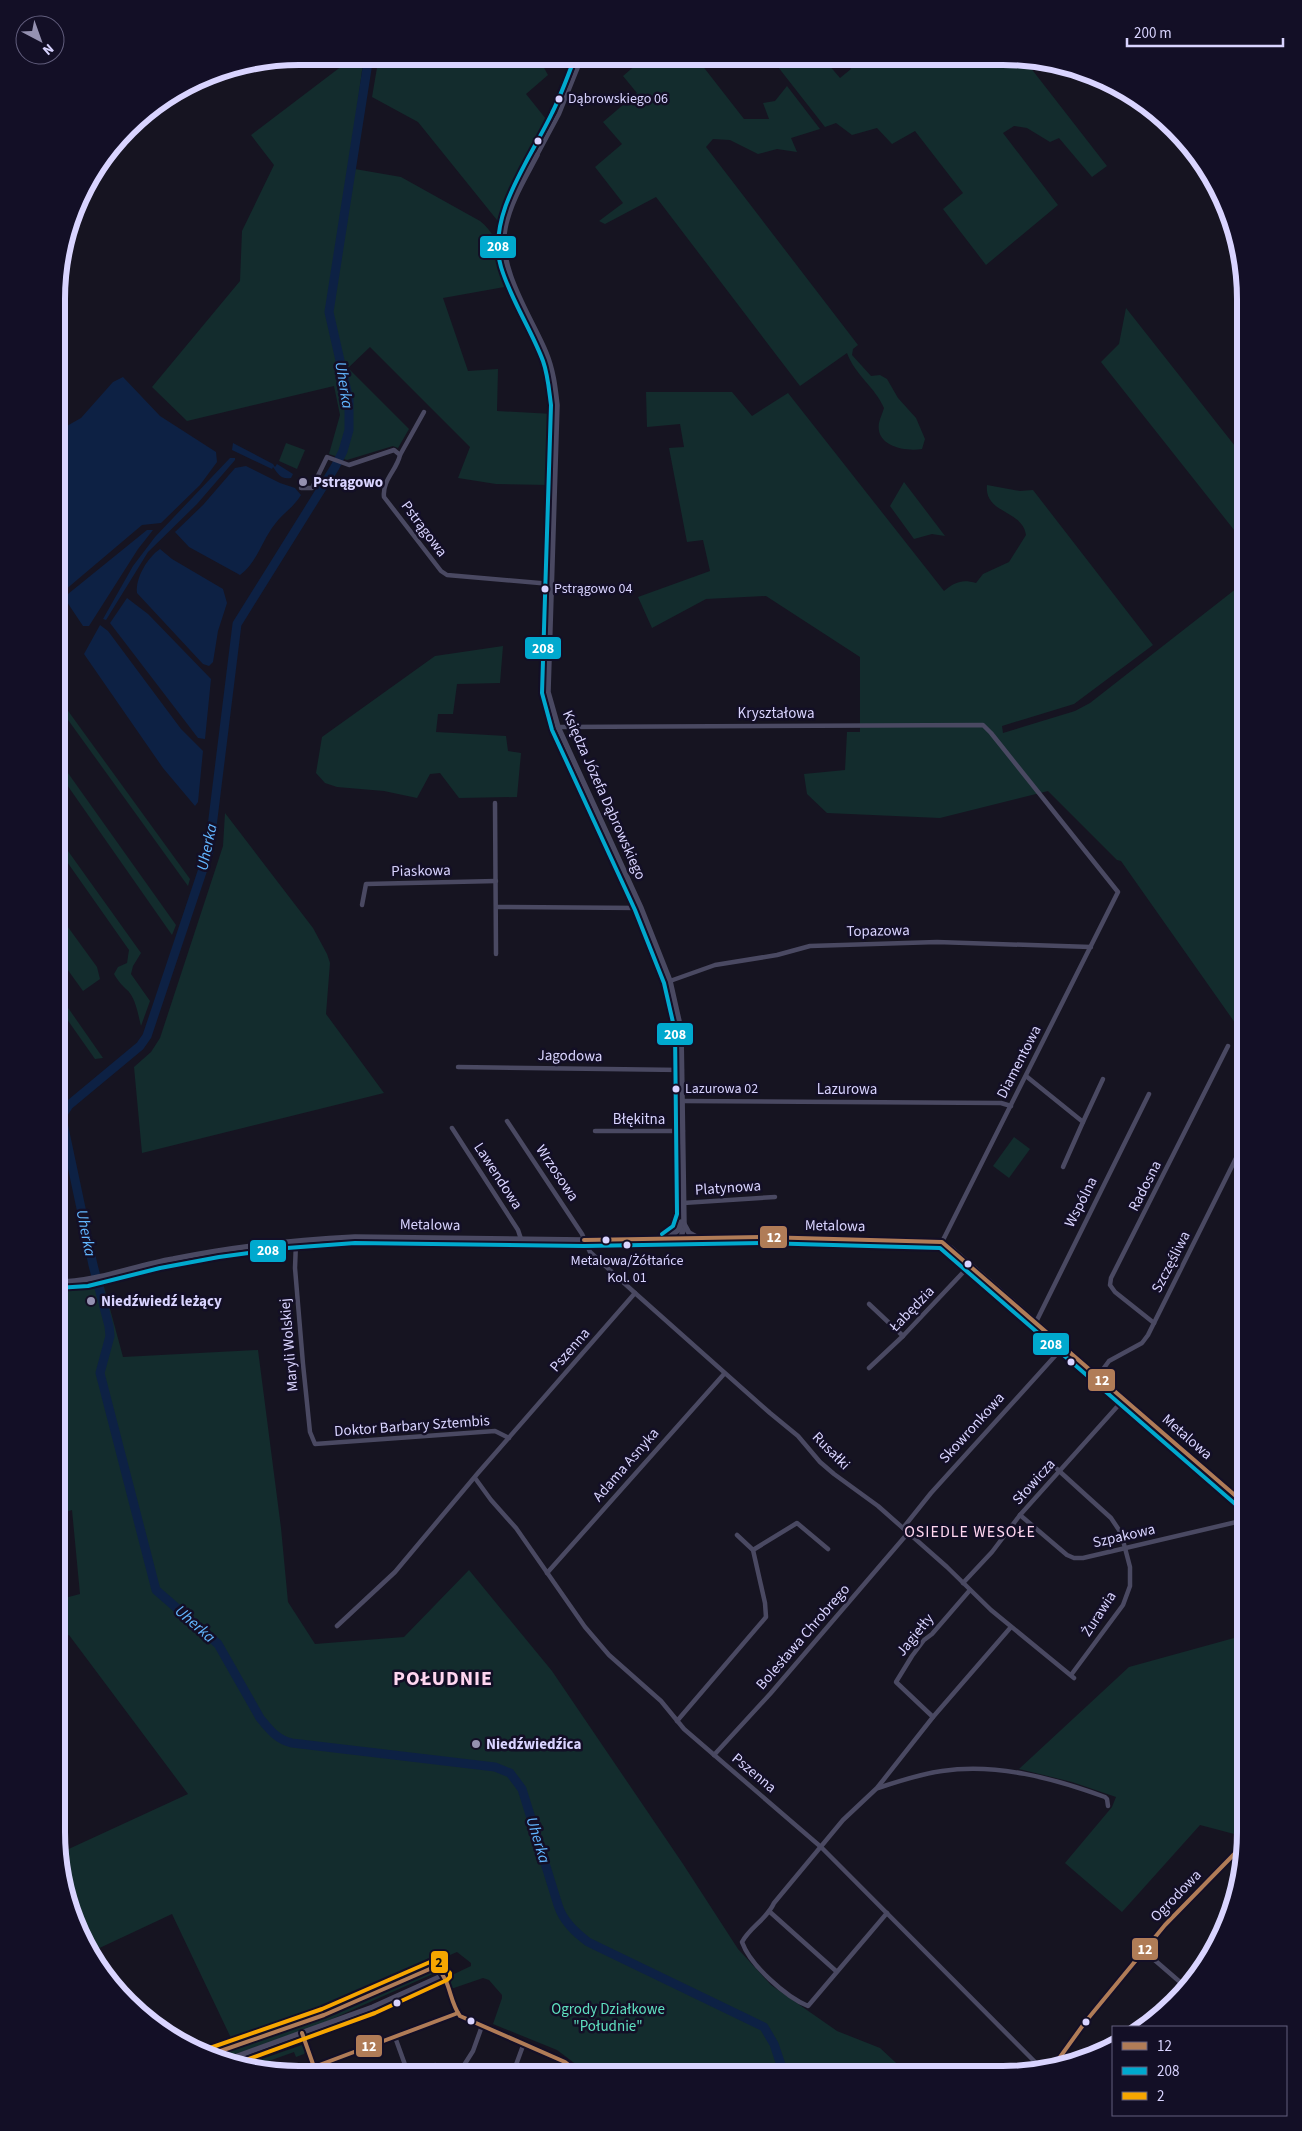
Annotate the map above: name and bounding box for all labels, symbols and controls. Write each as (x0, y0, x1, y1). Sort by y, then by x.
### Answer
north arrow (15, 15, 65, 65)
scale bar (1127, 15, 1283, 47)
text: 200 m (1134, 23, 1172, 44)
text: N (38, 38, 58, 60)
place label: Dąbrowskiego 06 (568, 89, 668, 109)
marker: Dąbrowskiego 06 (554, 94, 564, 104)
unlabelled marker (533, 136, 543, 146)
line badge: 208 (479, 235, 517, 259)
text: 208 (487, 237, 509, 257)
water label: Uherka (329, 360, 359, 410)
place label: Pstrągowo (313, 472, 383, 493)
marker: Pstrągowo (297, 476, 309, 488)
street label: Pstrągowa (396, 497, 452, 561)
place label: Pstrągowo 04 (554, 579, 632, 599)
marker: Pstrągowo 04 (540, 584, 550, 594)
line badge: 208 (524, 636, 562, 660)
text: 208 (532, 639, 554, 659)
street label: Kryształowa (738, 703, 815, 724)
street label: Księdza Józefa Dąbrowskiego (557, 707, 651, 883)
water label: Uherka (191, 821, 223, 872)
street label: Piaskowa (391, 860, 451, 882)
street label: Topazowa (846, 920, 910, 942)
line badge: 208 (656, 1022, 694, 1046)
street label: Diamentowa (992, 1022, 1046, 1102)
text: 208 (664, 1025, 686, 1045)
street label: Jagodowa (537, 1045, 603, 1067)
place label: Lazurowa 02 (685, 1079, 758, 1099)
street label: Lazurowa (817, 1079, 877, 1100)
marker: Lazurowa 02 (671, 1084, 681, 1094)
street label: Błękitna (613, 1109, 665, 1130)
street label: Lawendowa (469, 1138, 527, 1214)
street label: Wrzosowa (530, 1141, 584, 1205)
street label: Radosna (1123, 1157, 1167, 1215)
street label: Wspólna (1059, 1173, 1103, 1231)
street label: Platynowa (694, 1175, 762, 1201)
water label: Uherka (71, 1208, 101, 1259)
street label: Metalowa (400, 1214, 460, 1236)
street label: Metalowa (805, 1215, 865, 1237)
line badge: 12 (759, 1225, 788, 1249)
street label: Szczęśliwa (1146, 1227, 1196, 1297)
text: 12 (767, 1228, 781, 1248)
unlabelled marker (601, 1235, 611, 1245)
line badge: 208 (249, 1239, 287, 1263)
marker: Metalowa/Żółtańce Kol. 01 (622, 1240, 632, 1250)
text: 208 (257, 1241, 279, 1261)
place label: Metalowa/Żółtańce Kol. 01 (571, 1251, 683, 1288)
unlabelled marker (963, 1259, 973, 1269)
street label: Łabędzia (884, 1281, 939, 1337)
place label: Niedźwiedź leżący (101, 1291, 222, 1312)
marker: Niedźwiedź leżący (85, 1295, 97, 1307)
street label: Maryli Wolskiej (274, 1297, 304, 1393)
street label: Pszenna (545, 1323, 595, 1377)
line badge: 208 (1032, 1332, 1070, 1356)
text: 208 (1040, 1335, 1062, 1355)
unlabelled marker (1066, 1357, 1076, 1367)
line badge: 12 (1087, 1368, 1116, 1392)
text: 12 (1095, 1371, 1109, 1391)
street label: Skowronkowa (934, 1388, 1010, 1468)
street label: Metalowa (1157, 1409, 1217, 1465)
street label: Doktor Barbary Sztembis (334, 1410, 490, 1442)
street label: Adama Asnyka (588, 1423, 664, 1507)
street label: Rusałki (807, 1427, 855, 1475)
street label: Słowicza (1008, 1454, 1060, 1510)
street label: Szpakowa (1091, 1519, 1157, 1553)
district label: OSIEDLE WESOŁE (904, 1521, 1036, 1543)
street label: Bolesława Chrobrego (751, 1580, 855, 1694)
street label: Żurawia (1076, 1587, 1122, 1641)
water label: Uherka (170, 1600, 220, 1648)
street label: Jagiełły (891, 1609, 939, 1661)
district label: POŁUDNIE (393, 1665, 493, 1693)
place label: Niedźwiedźica (486, 1734, 581, 1755)
marker: Niedźwiedźica (470, 1738, 482, 1750)
street label: Pszenna (727, 1748, 781, 1798)
water label: Uherka (521, 1814, 556, 1866)
street label: Ogrodowa (1146, 1865, 1206, 1927)
line badge: 12 (1131, 1937, 1159, 1961)
text: 12 (1138, 1940, 1152, 1960)
line badge: 2 (430, 1950, 449, 1974)
text: 2 (435, 1953, 443, 1973)
unlabelled marker (392, 1998, 402, 2008)
park label: Ogrody Działkowe "Południe" (551, 1999, 665, 2037)
unlabelled marker (466, 2016, 476, 2026)
unlabelled marker (1081, 2017, 1091, 2027)
legend (1112, 2026, 1287, 2116)
line badge: 12 (355, 2034, 383, 2058)
text: 12 (1157, 2036, 1172, 2057)
text: 12 (362, 2037, 376, 2057)
text: 208 (1157, 2061, 1179, 2082)
text: 2 (1157, 2086, 1164, 2107)

